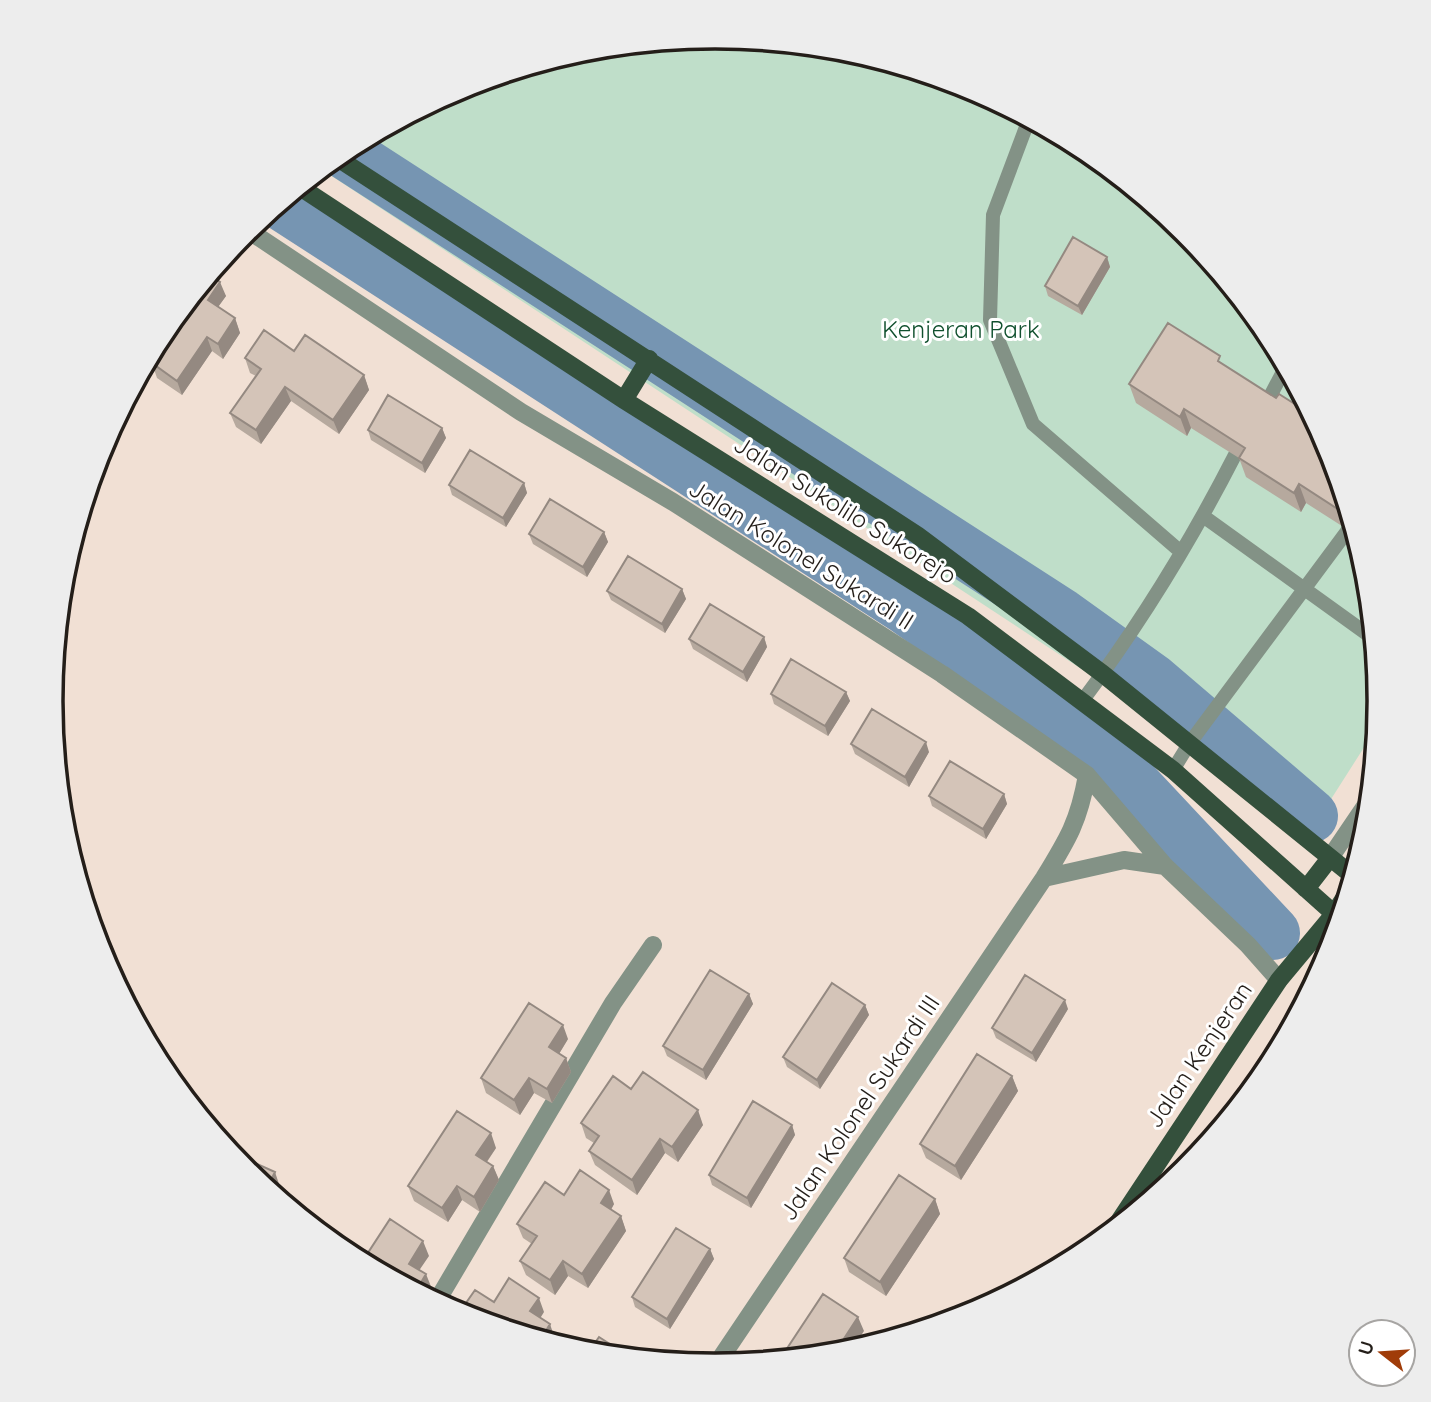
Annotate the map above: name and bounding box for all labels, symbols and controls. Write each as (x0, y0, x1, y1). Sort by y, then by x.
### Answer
park label: Kenjeran Park (882, 314, 1040, 344)
street label: Jalan Sukolilo Sukorejo (729, 428, 962, 590)
street label: Jalan Kolonel Sukardi II (684, 473, 920, 636)
street label: Jalan Kenjeran (1138, 976, 1258, 1133)
street label: Jalan Kolonel Sukardi III (772, 989, 946, 1226)
north arrow (1347, 1318, 1417, 1388)
text: U (1352, 1338, 1379, 1358)

